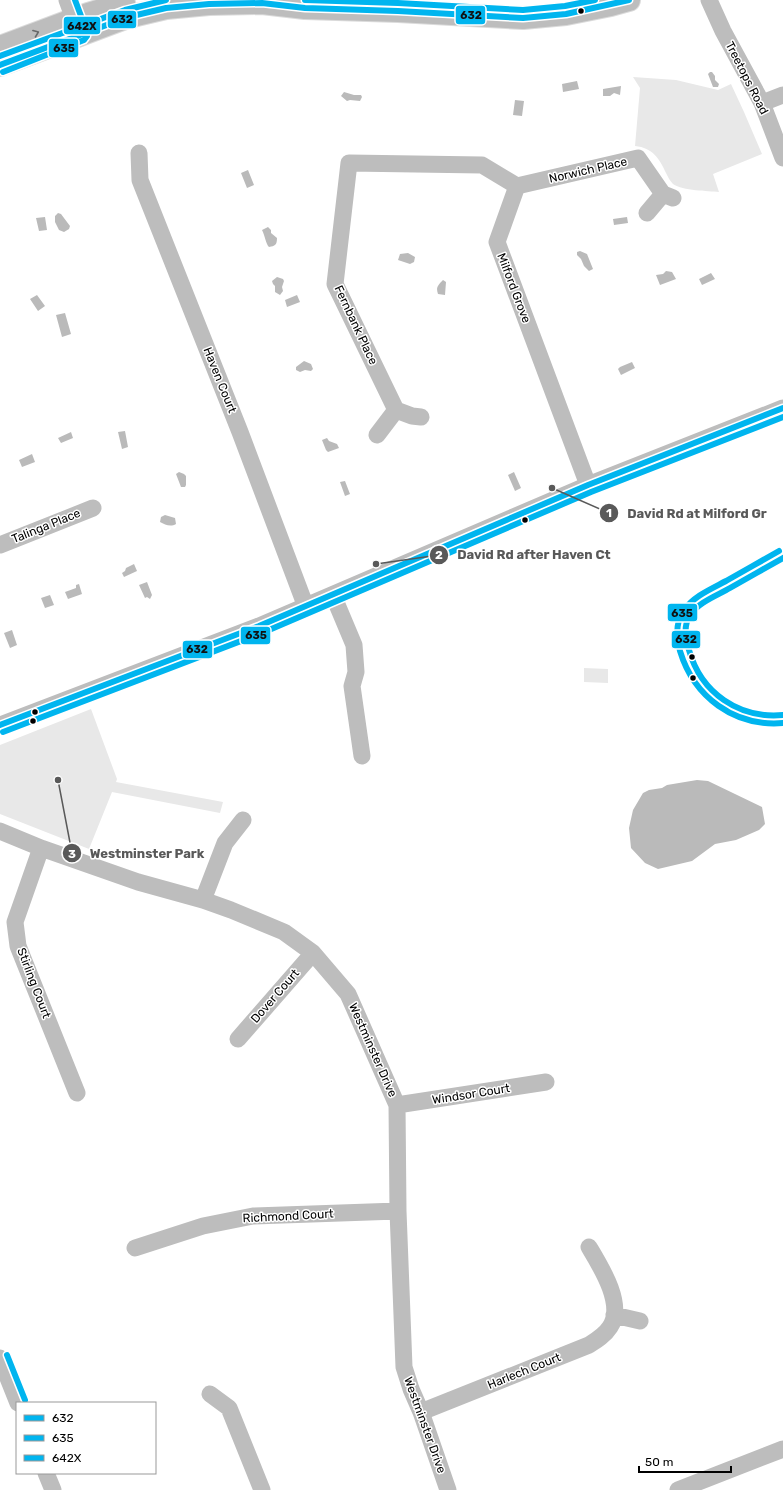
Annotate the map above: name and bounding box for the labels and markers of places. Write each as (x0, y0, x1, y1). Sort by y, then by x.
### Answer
unlabelled marker (576, 6, 586, 16)
callout: David Rd at Milford Gr (599, 501, 774, 526)
unlabelled marker (520, 515, 530, 525)
callout: David Rd after Haven Ct (429, 542, 618, 567)
unlabelled marker (687, 652, 697, 662)
unlabelled marker (688, 673, 698, 683)
unlabelled marker (30, 707, 40, 717)
unlabelled marker (28, 716, 38, 726)
callout: Westminster Park (62, 841, 213, 866)

